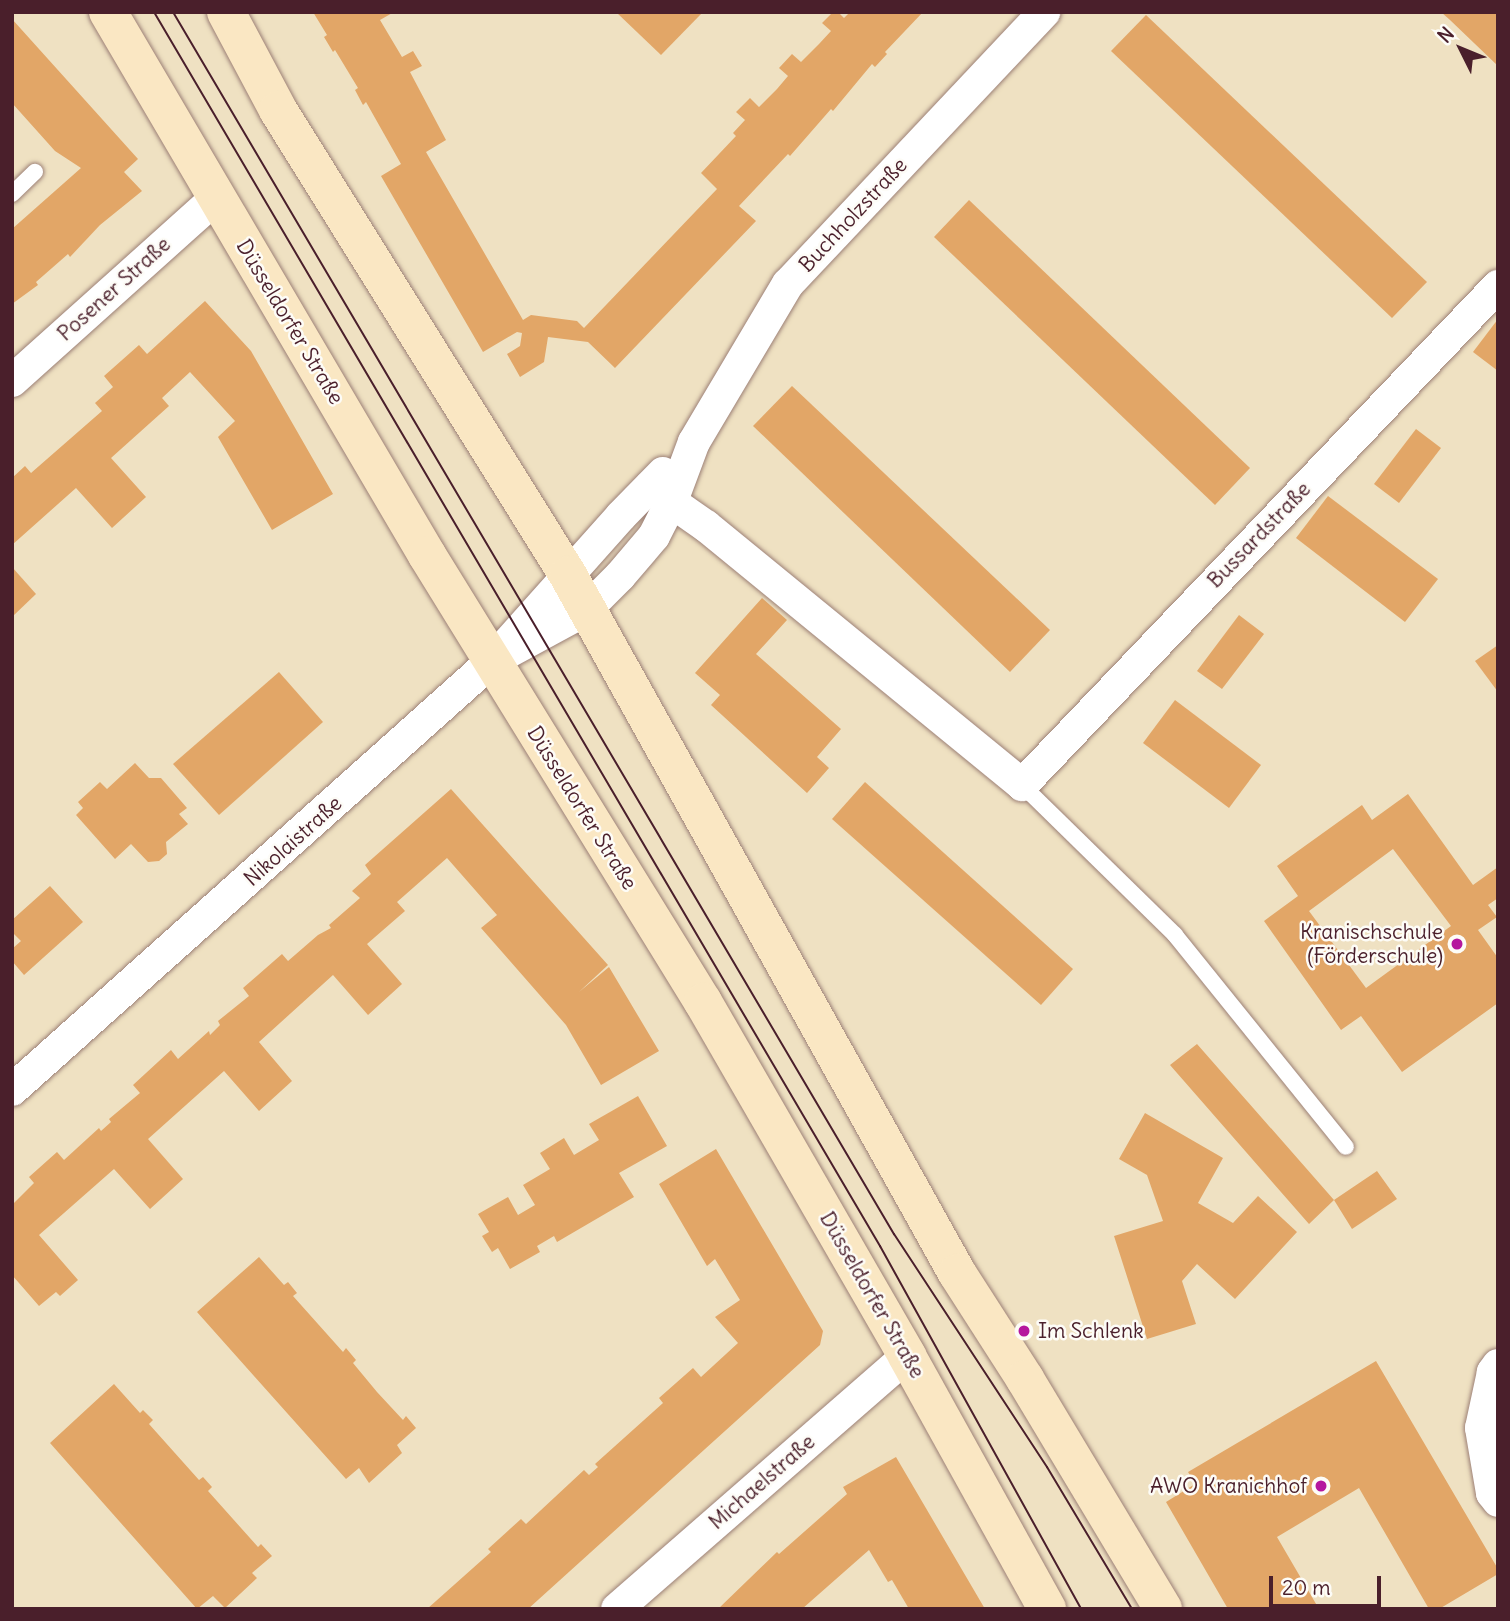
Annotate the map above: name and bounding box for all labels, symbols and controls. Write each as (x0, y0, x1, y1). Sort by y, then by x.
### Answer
north arrow (1426, 14, 1496, 84)
text: N (1432, 22, 1459, 48)
street label: Buchholzstraße (794, 153, 912, 277)
street label: Posener Straße (52, 232, 176, 346)
street label: Düsseldorfer Straße (231, 235, 349, 409)
street label: Bussardstraße (1202, 477, 1316, 593)
street label: Düsseldorfer Straße (522, 722, 642, 894)
street label: Nikolaistraße (239, 791, 347, 891)
place label: Kranischschule (Förderschule) (1300, 919, 1443, 969)
marker: Kranischschule (Förderschule) (1449, 936, 1465, 952)
street label: Düsseldorfer Straße (814, 1207, 930, 1383)
place label: Im Schlenk (1038, 1318, 1144, 1344)
marker: Im Schlenk (1016, 1323, 1032, 1339)
street label: Michaelstraße (704, 1429, 820, 1535)
place label: AWO Kranichhof (1150, 1473, 1307, 1499)
marker: AWO Kranichhof (1313, 1478, 1329, 1494)
scale bar (1272, 1562, 1384, 1606)
text: 20 m (1282, 1574, 1331, 1601)

